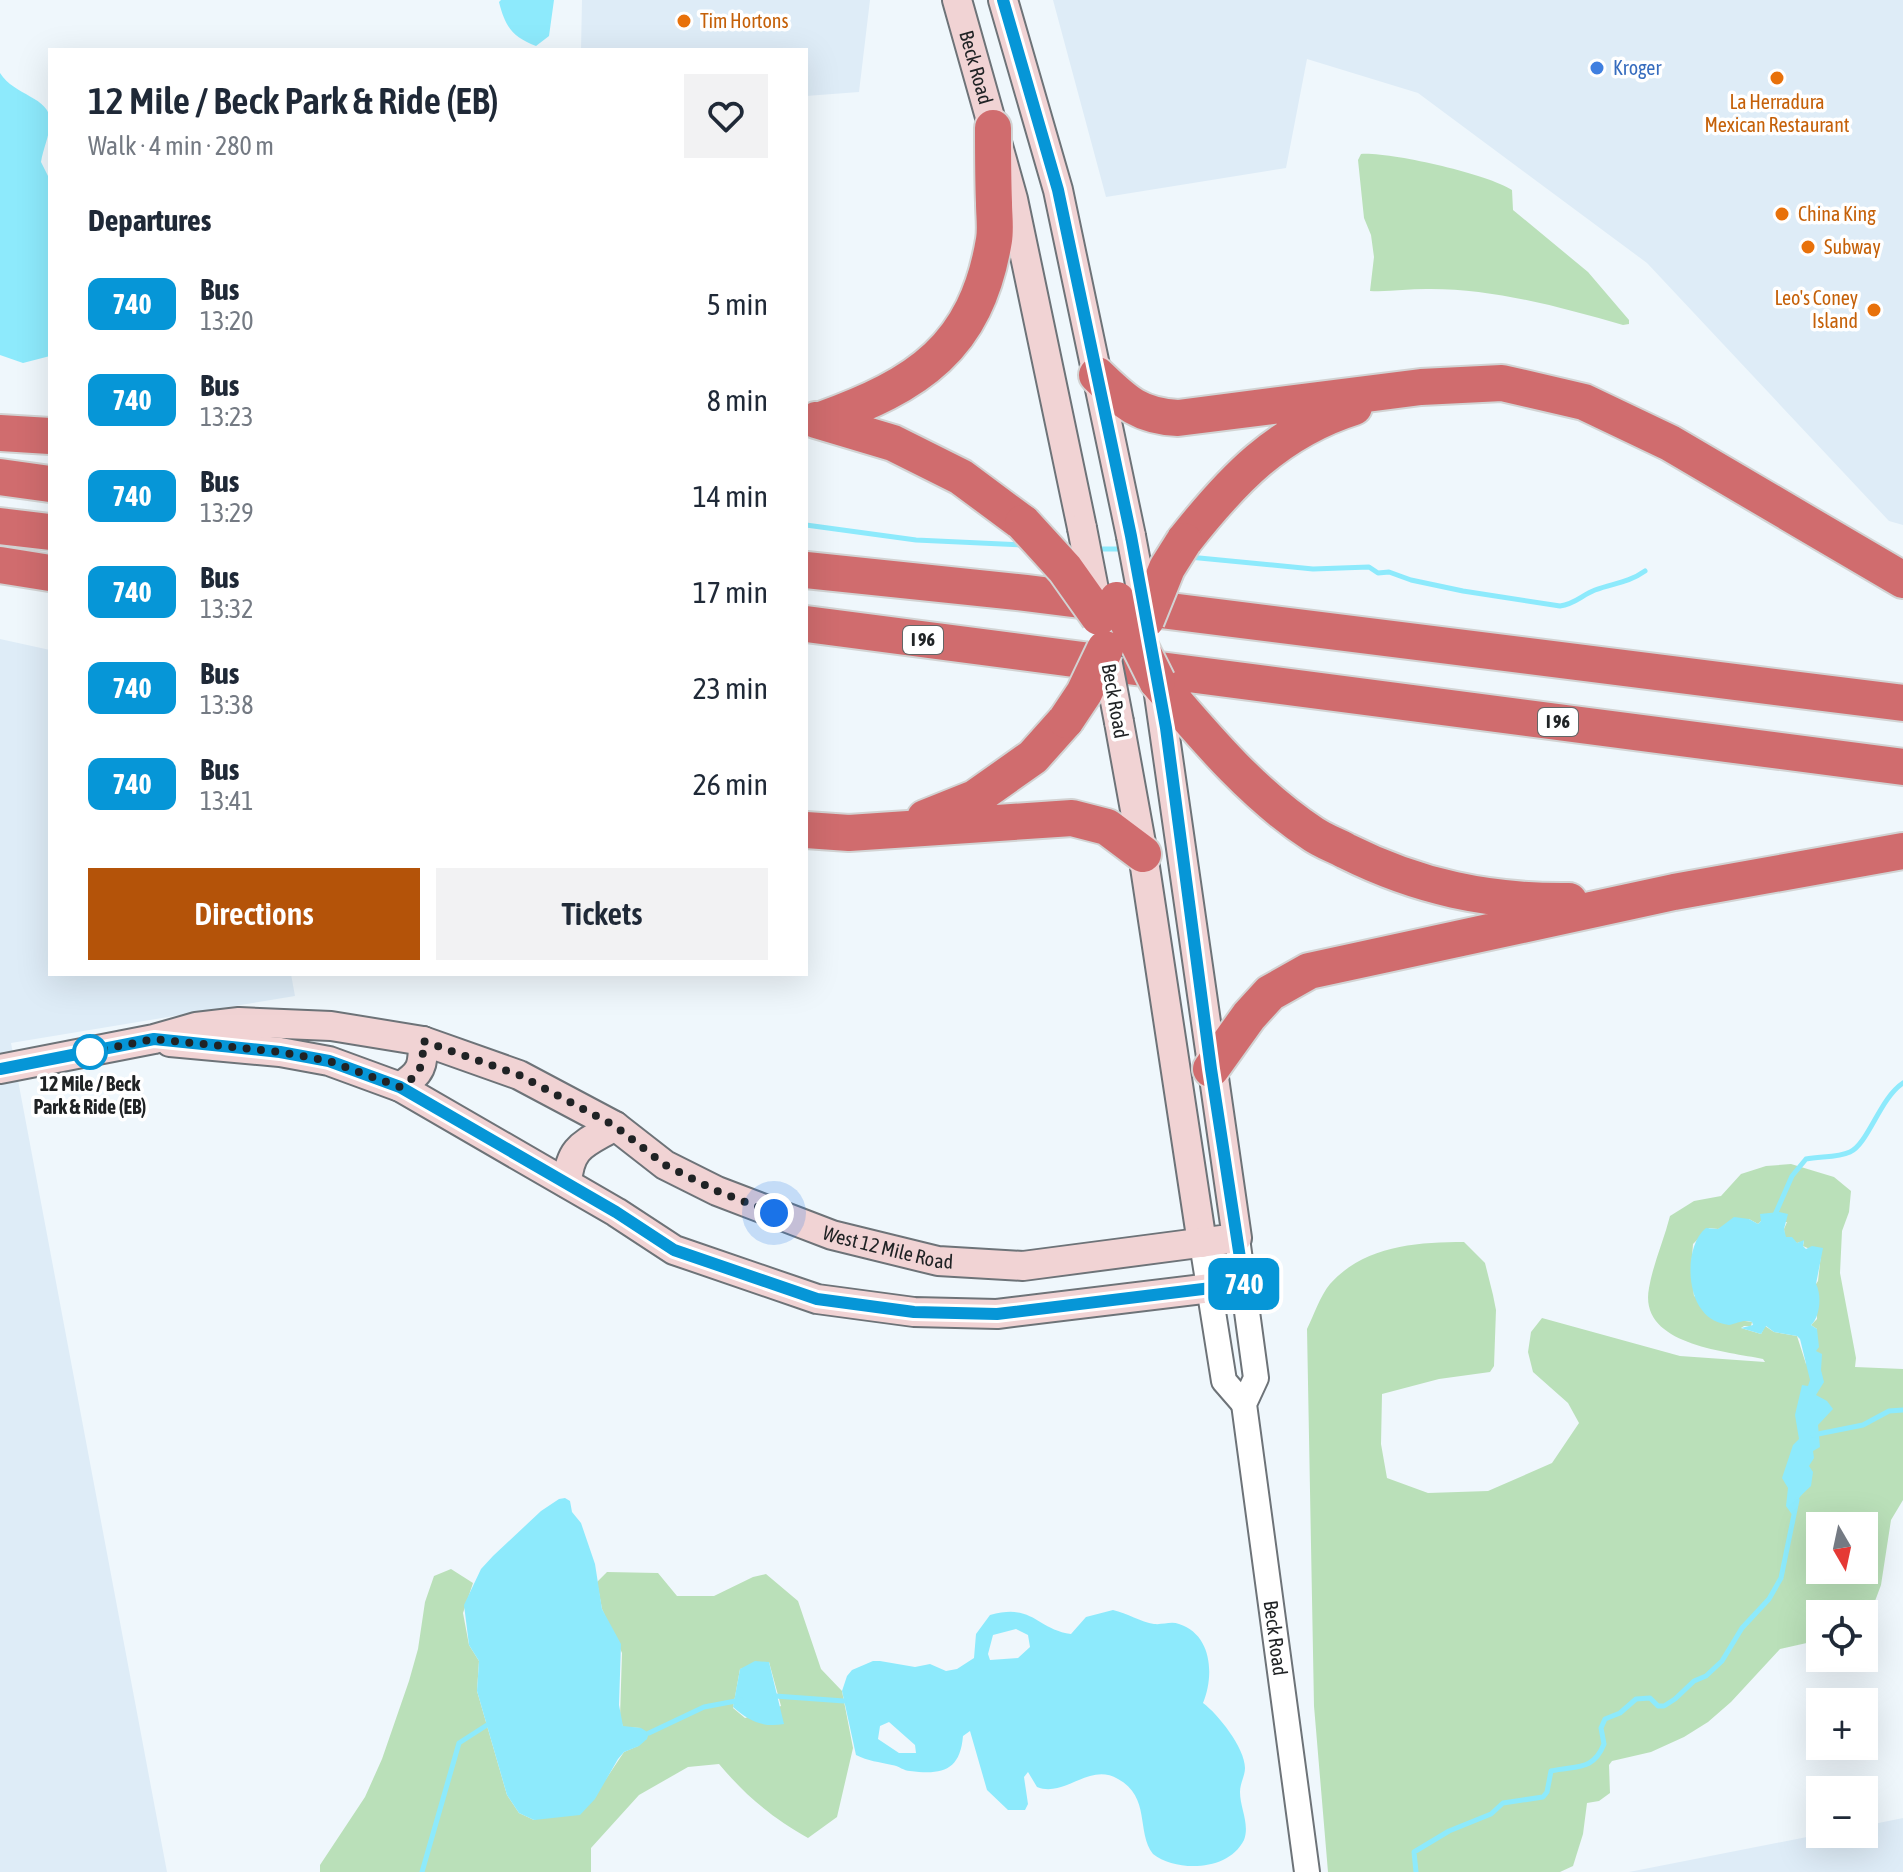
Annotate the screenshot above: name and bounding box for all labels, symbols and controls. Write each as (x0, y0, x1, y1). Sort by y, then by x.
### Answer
place label: Tim Hortons (700, 9, 789, 32)
marker: Tim Hortons (675, 12, 693, 30)
street label: Beck Road (955, 28, 998, 107)
place label: Kroger (1613, 56, 1662, 79)
marker: Kroger (1588, 59, 1606, 77)
marker: La Herradura Mexican Restaurant (1768, 69, 1786, 87)
button: heart (684, 74, 768, 158)
text: 12 Mile / Beck Park & Ride (EB) (88, 79, 499, 122)
place label: La Herradura Mexican Restaurant (1704, 90, 1850, 136)
text: Walk · 4 min · 280 m (88, 131, 274, 161)
place label: China King (1798, 202, 1876, 225)
text: Departures (88, 203, 211, 237)
marker: China King (1773, 205, 1791, 223)
place label: Subway (1824, 235, 1881, 258)
marker: Subway (1799, 238, 1817, 256)
text: Bus (200, 272, 239, 306)
place label: Leo's Coney Island (1774, 286, 1858, 332)
text: 5 min (707, 287, 768, 321)
text: 740 (112, 288, 152, 320)
marker: Leo's Coney Island (1865, 301, 1883, 319)
text: 13:20 (200, 306, 254, 336)
text: Bus (200, 368, 239, 402)
text: 8 min (707, 383, 768, 417)
text: 740 (112, 384, 152, 416)
text: 13:23 (200, 402, 254, 432)
text: Bus (200, 464, 239, 498)
text: 14 min (693, 479, 768, 513)
text: 740 (112, 480, 152, 512)
text: 13:29 (200, 498, 254, 528)
text: Bus (200, 560, 239, 594)
text: 17 min (693, 575, 768, 609)
text: 740 (112, 576, 152, 608)
text: 13:32 (200, 594, 254, 624)
road number: I 96 (903, 626, 943, 654)
text: Bus (200, 656, 239, 690)
street label: Beck Road (1098, 662, 1133, 740)
text: 23 min (693, 671, 768, 705)
text: 740 (112, 672, 152, 704)
text: 13:38 (200, 690, 254, 720)
road number: I 96 (1538, 708, 1578, 736)
text: Bus (200, 752, 239, 786)
text: 26 min (693, 767, 768, 801)
text: 740 (112, 768, 152, 800)
text: 13:41 (200, 786, 254, 816)
button: Directions (88, 868, 420, 960)
button: Tickets (436, 868, 768, 960)
marker: 12 Mile / Beck Park & Ride (EB) (73, 1035, 107, 1069)
place label: 12 Mile / Beck Park & Ride (EB) (34, 1072, 146, 1118)
your location (754, 1193, 794, 1233)
street label: West 12 Mile Road (820, 1221, 954, 1273)
line badge: 740 (1198, 1258, 1290, 1310)
text: 740 (1224, 1268, 1264, 1300)
north arrow (1806, 1512, 1878, 1584)
map controls (1806, 1512, 1878, 1848)
street label: Beck Road (1260, 1599, 1292, 1677)
button: locate (1806, 1600, 1878, 1672)
button: + (1806, 1688, 1878, 1760)
button: − (1806, 1776, 1878, 1848)

